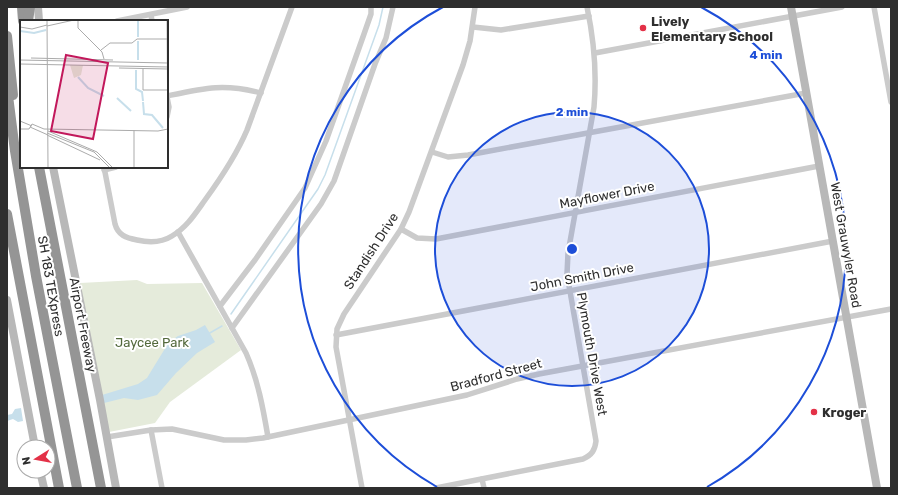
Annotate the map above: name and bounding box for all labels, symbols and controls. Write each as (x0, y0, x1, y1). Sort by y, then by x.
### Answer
place label: Lively Elementary School (651, 14, 773, 44)
inset map (20, 20, 168, 168)
marker: Lively Elementary School (638, 23, 648, 33)
text: 4 min (750, 48, 783, 62)
text: 2 min (556, 105, 589, 119)
street label: Mayflower Drive (558, 178, 656, 212)
street label: West Grauwyler Road (828, 181, 864, 309)
street label: Standish Drive (341, 210, 401, 292)
street label: SH 183 TEXpress (35, 235, 67, 338)
centre of rings (565, 242, 579, 256)
street label: John Smith Drive (529, 260, 635, 294)
street label: Airport Freeway (66, 276, 100, 374)
street label: Plymouth Drive West (574, 291, 610, 417)
park label: Jaycee Park (115, 335, 189, 350)
street label: Bradford Street (449, 356, 543, 394)
place label: Kroger (822, 405, 866, 420)
marker: Kroger (809, 407, 819, 417)
north arrow (16, 439, 56, 479)
text: N (20, 456, 34, 466)

